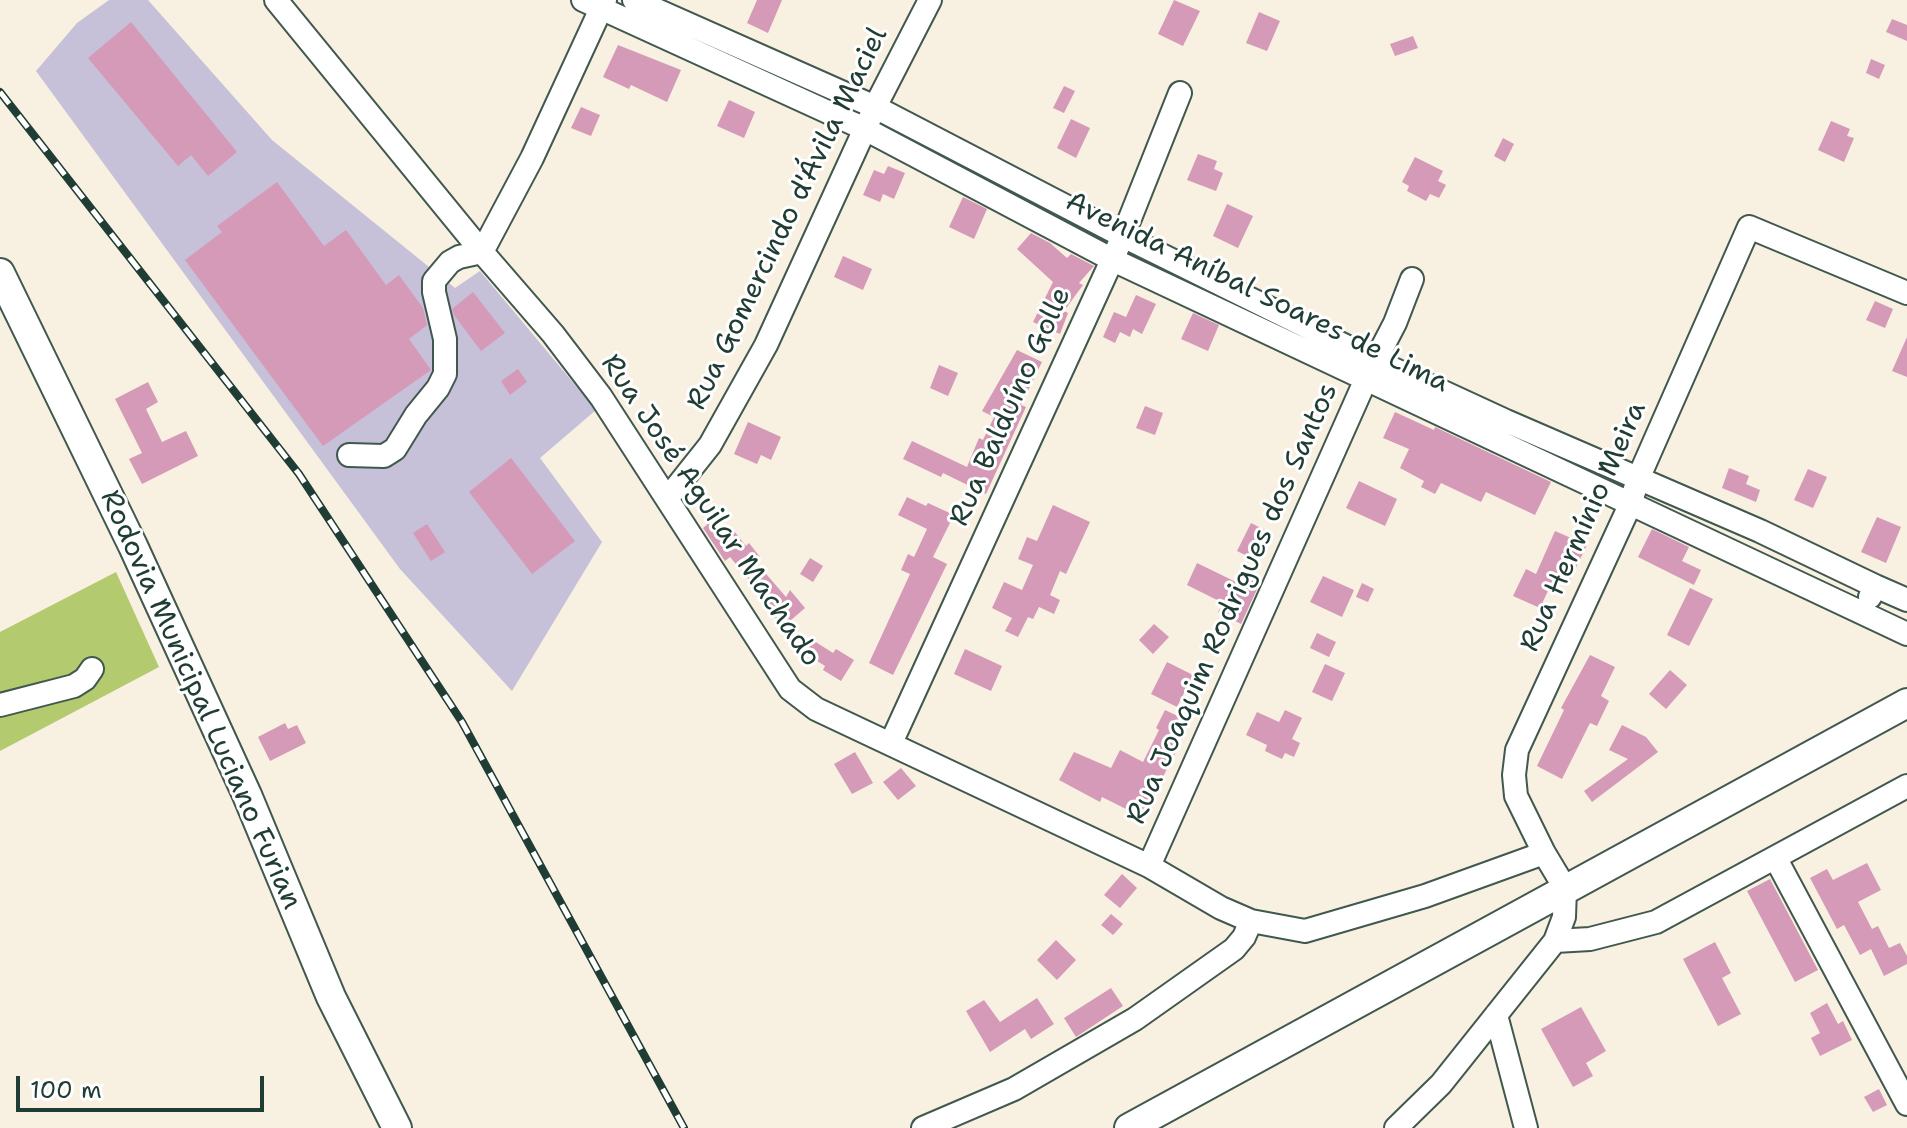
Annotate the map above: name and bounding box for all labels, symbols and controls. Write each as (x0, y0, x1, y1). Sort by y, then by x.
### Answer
street label: Rua Gomercindo d'Ávila Maciel (681, 22, 895, 416)
street label: Avenida Aníbal Soares de Lima (1060, 185, 1454, 401)
street label: Rua Balduíno Golle (943, 282, 1079, 532)
street label: Rua José Aguilar Machado (593, 349, 827, 673)
street label: Rua Joaquim Rodrigues dos Santos (1120, 378, 1346, 830)
street label: Rua Hermínio Meira (1514, 397, 1654, 657)
street label: Rodovia Municipal Luciano Furian (92, 485, 308, 915)
scale bar (20, 1060, 268, 1110)
text: 100 m (30, 1074, 102, 1106)

